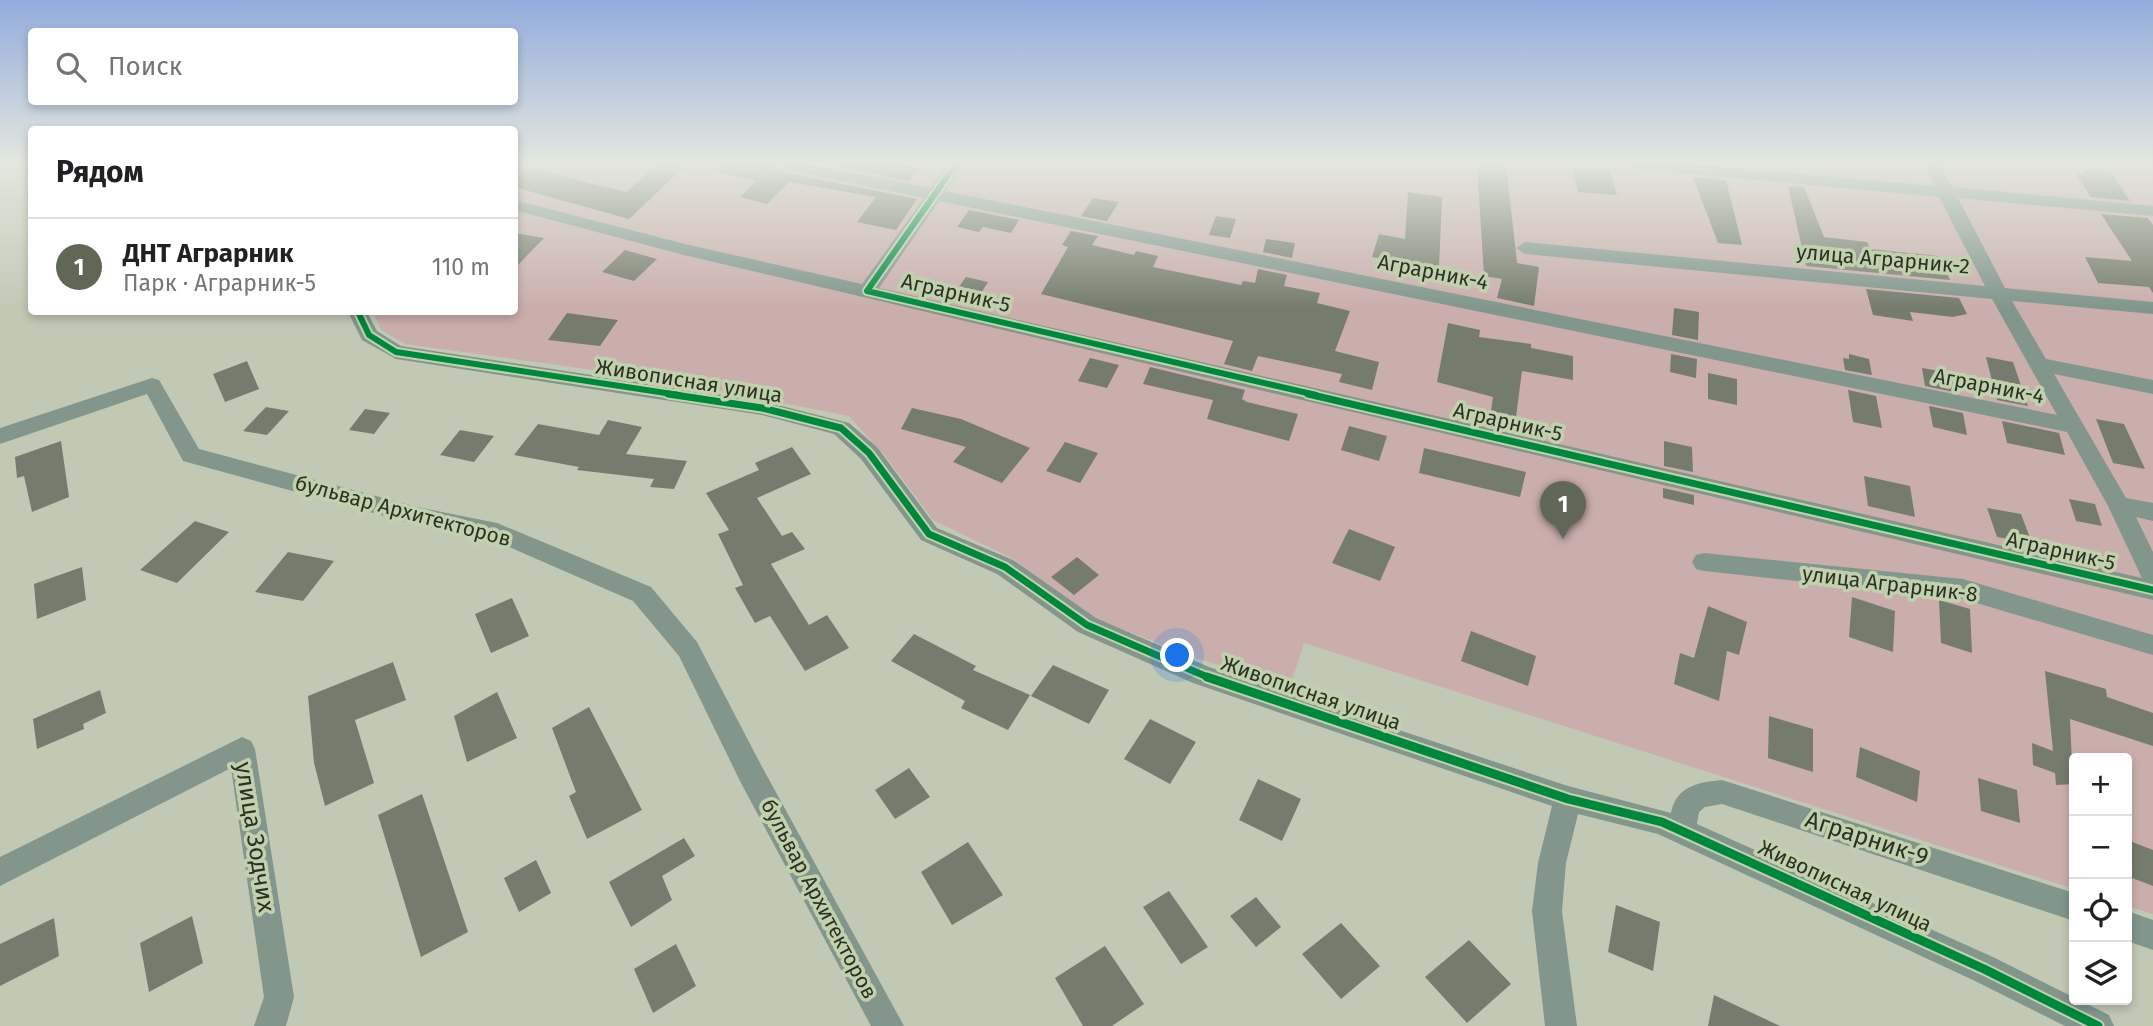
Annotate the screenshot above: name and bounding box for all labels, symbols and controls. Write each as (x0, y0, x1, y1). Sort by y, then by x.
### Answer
search box (28, 28, 518, 105)
icon: search (52, 48, 90, 86)
text: Поиск (108, 51, 182, 82)
text: Рядом (56, 154, 144, 190)
text: ДНТ Аграрник (123, 238, 293, 269)
street label: улица Аграрник-2 (1795, 238, 1971, 280)
street label: Аграрник-4 (1376, 249, 1490, 295)
text: 1 (74, 253, 84, 281)
text: 110 m (432, 253, 490, 281)
street label: Аграрник-5 (899, 268, 1013, 318)
text: Парк · Аграрник-5 (123, 269, 316, 297)
street label: Живописная улица (594, 353, 784, 409)
street label: Аграрник-4 (1932, 363, 2046, 409)
street label: Аграрник-5 (1451, 397, 1565, 447)
street label: бульвар Архитекторов (292, 470, 514, 552)
pin: 1 (1540, 481, 1586, 539)
street label: Аграрник-5 (2004, 526, 2118, 576)
street label: улица Аграрник-8 (1801, 560, 1979, 608)
your location (1160, 638, 1194, 672)
street label: Живописная улица (1218, 650, 1404, 736)
map controls (2069, 753, 2132, 1005)
button: + (2069, 753, 2132, 816)
street label: улица Зодчих (229, 760, 281, 915)
street label: бульвар Архитекторов (755, 795, 883, 1003)
street label: Аграрник-9 (1802, 805, 1932, 871)
button: − (2069, 816, 2132, 879)
street label: Живописная улица (1754, 834, 1936, 938)
button: locate (2069, 879, 2132, 942)
button: layers (2069, 942, 2132, 1005)

